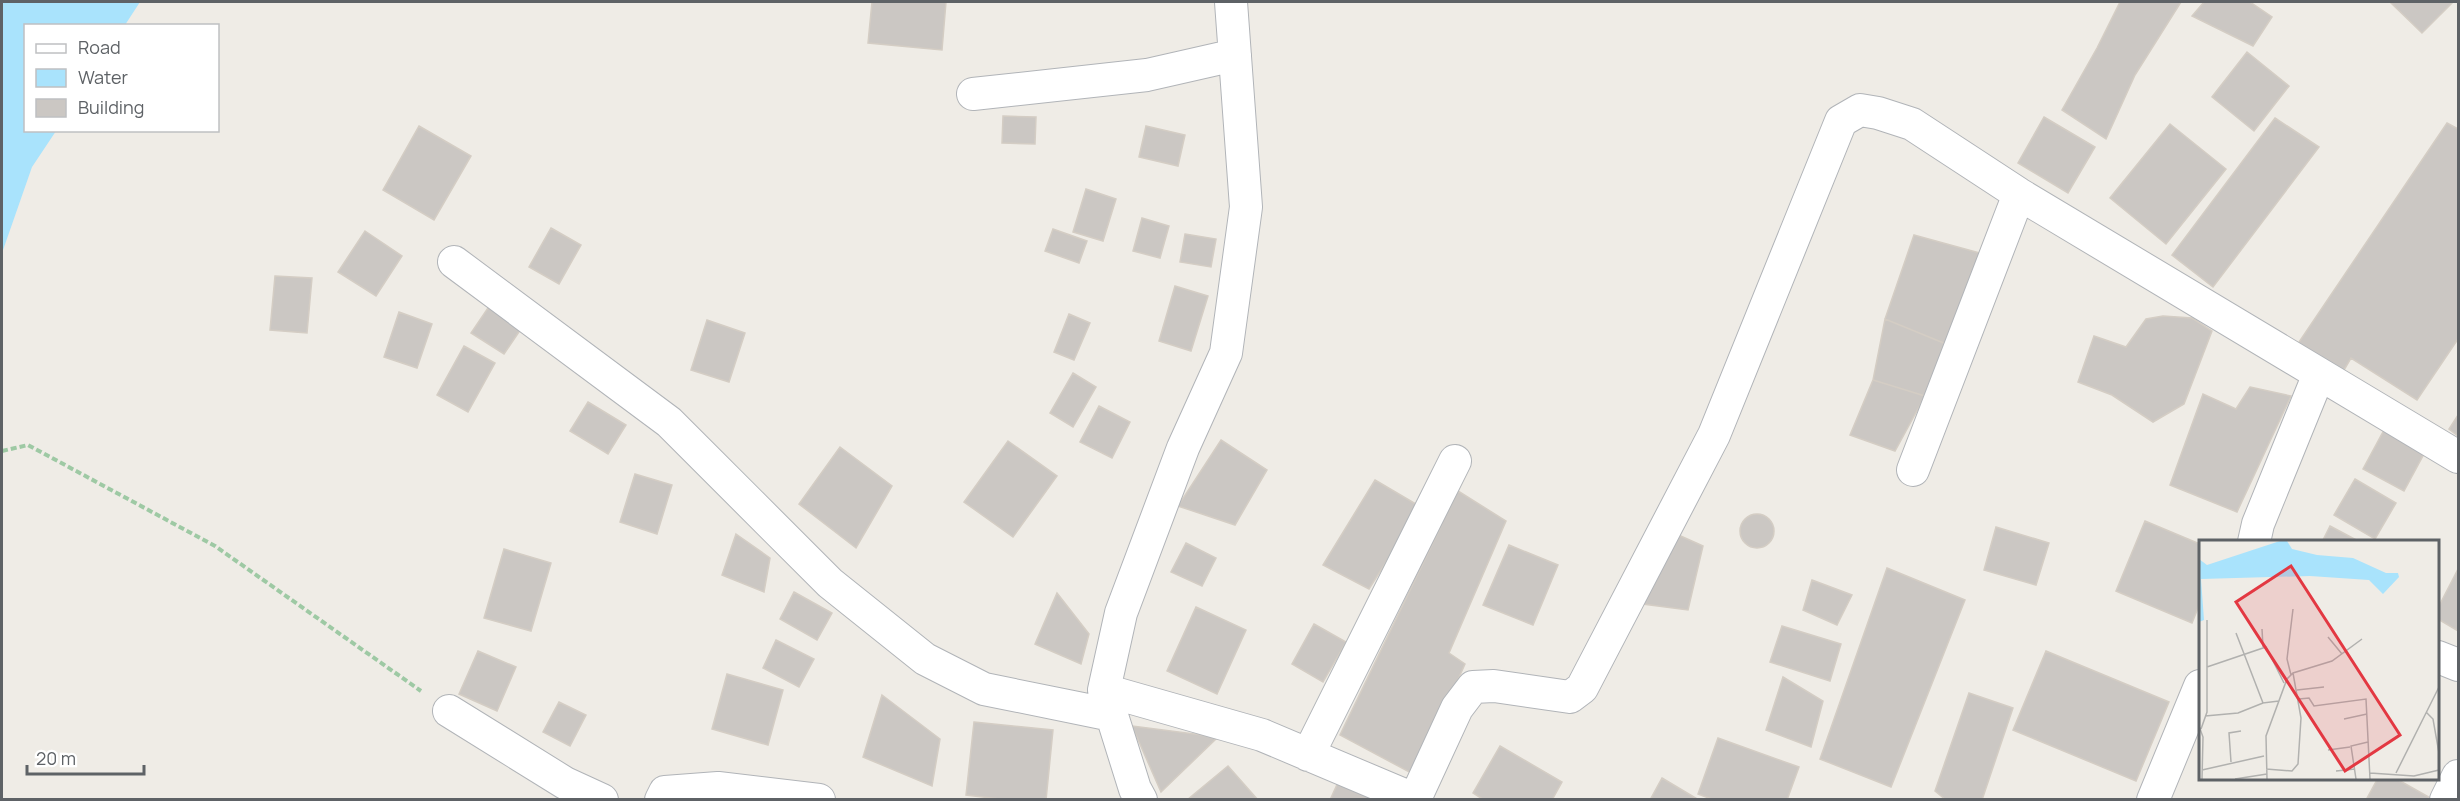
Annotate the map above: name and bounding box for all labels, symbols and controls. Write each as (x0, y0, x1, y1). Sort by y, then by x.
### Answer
legend (24, 24, 219, 132)
text: Road (78, 35, 121, 59)
text: Water (78, 65, 128, 89)
text: Building (78, 95, 144, 119)
inset map (2199, 540, 2439, 780)
scale bar (27, 738, 144, 776)
text: 20 m (36, 746, 76, 770)

